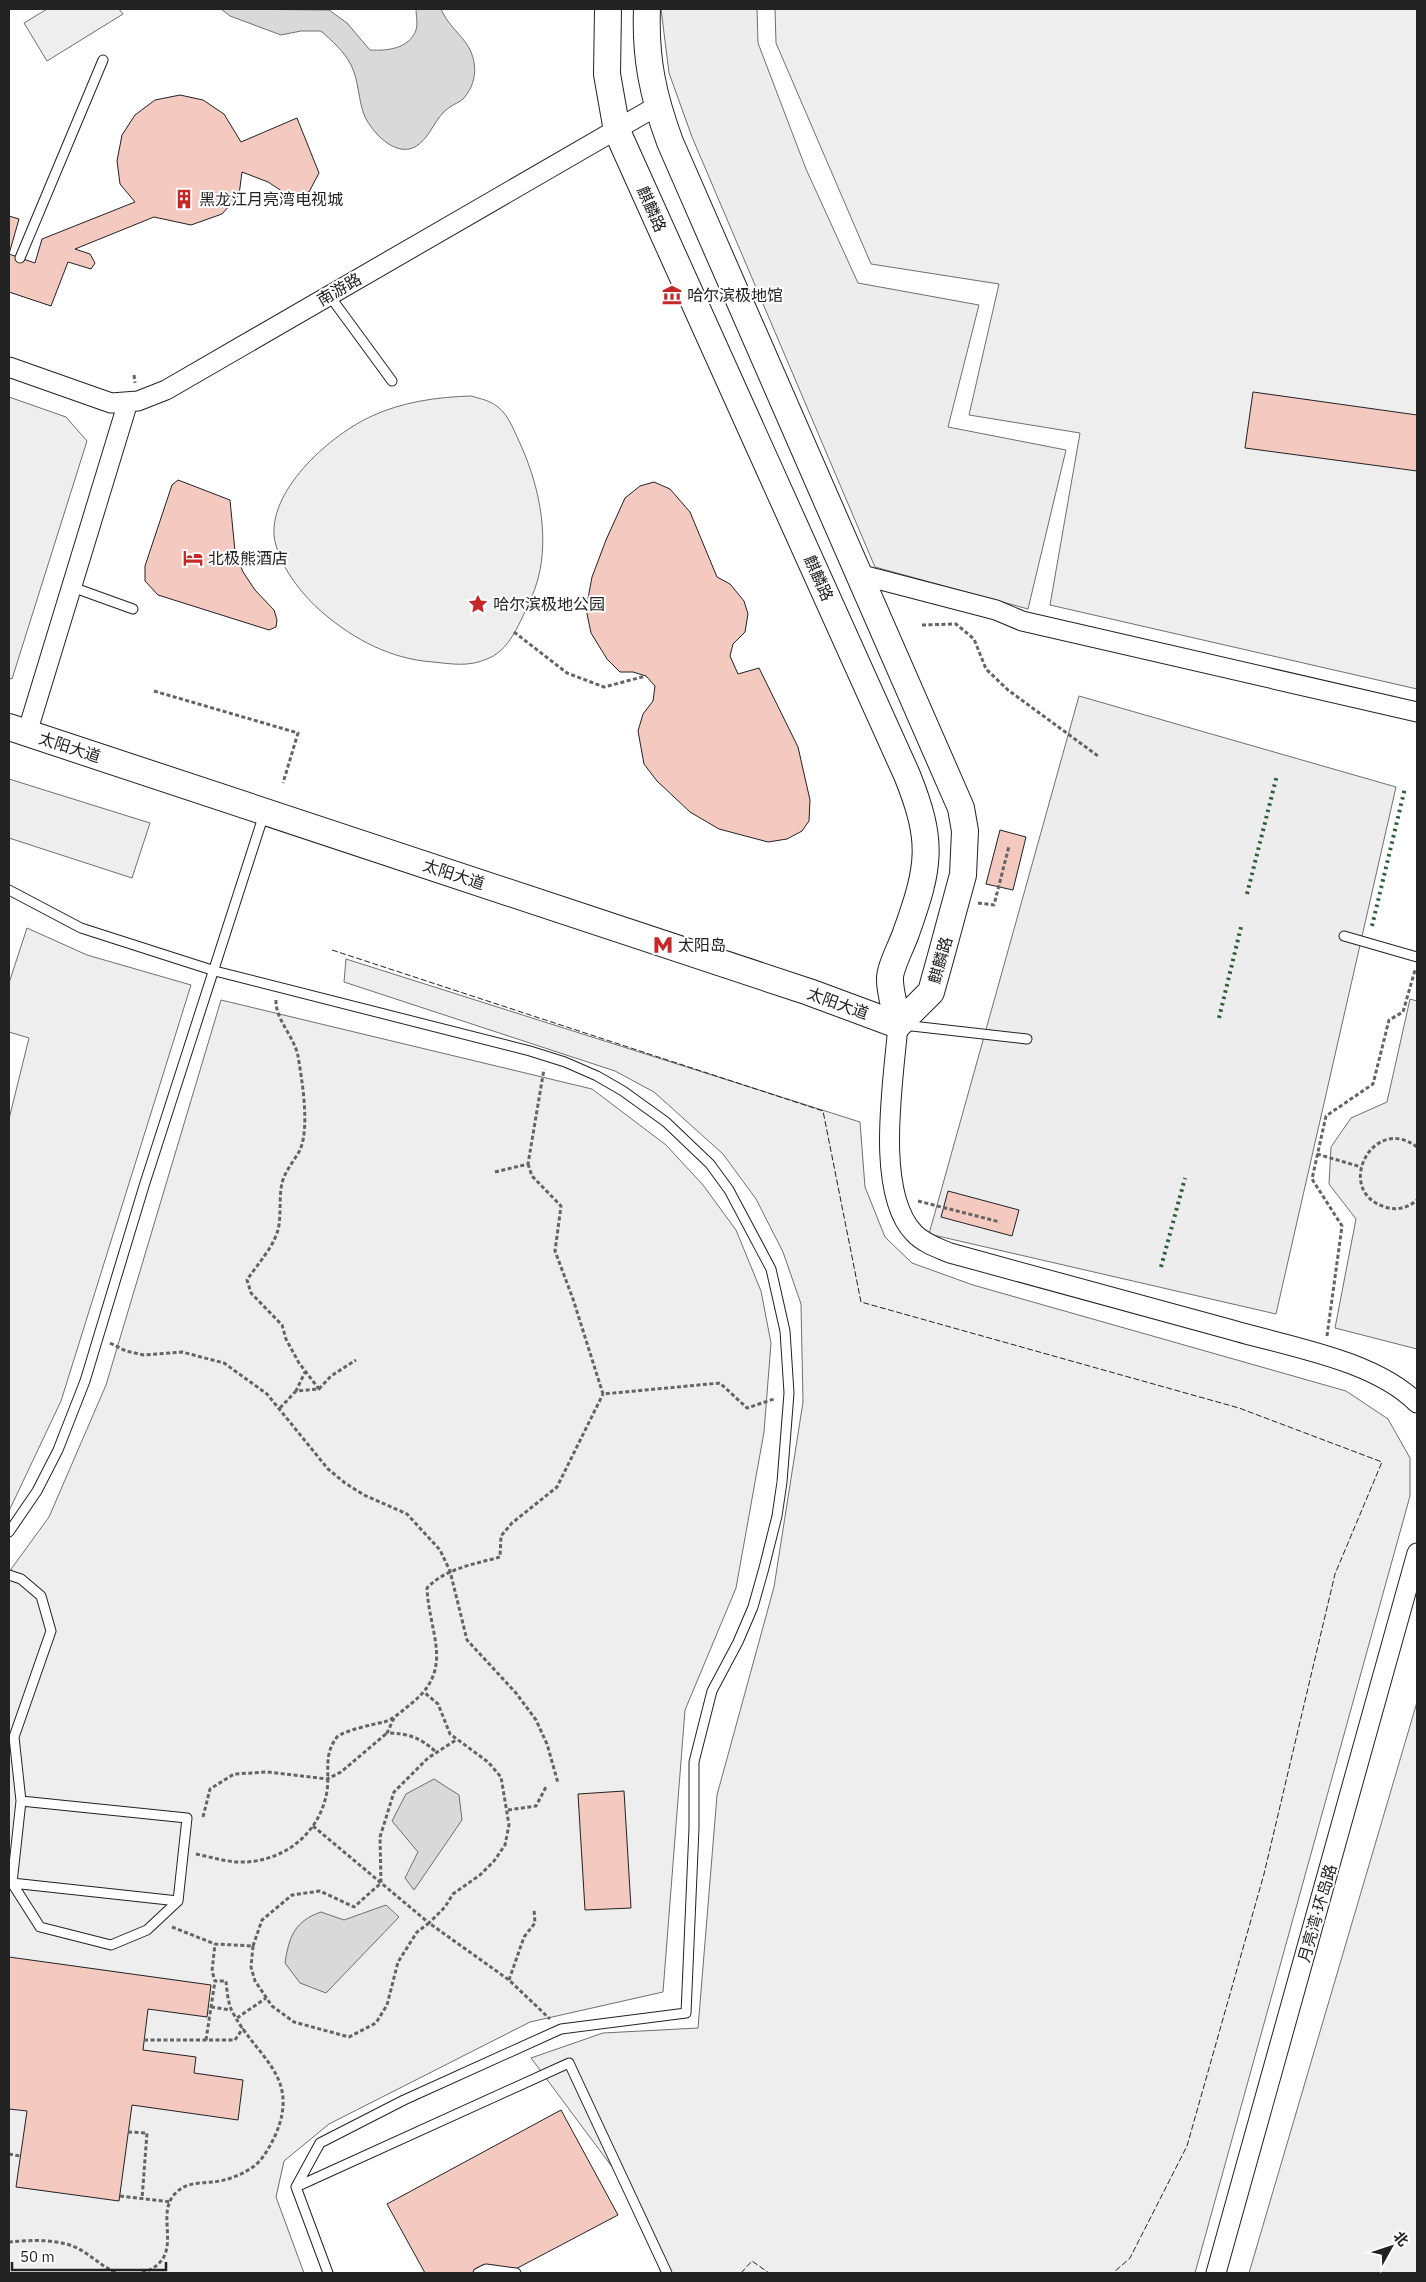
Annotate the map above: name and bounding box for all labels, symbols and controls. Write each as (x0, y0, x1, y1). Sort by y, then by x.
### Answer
street label: 麒麟路 (633, 183, 671, 235)
building icon: 黑龙江月亮湾电视城 (173, 188, 195, 210)
place label: 黑龙江月亮湾电视城 (199, 189, 343, 209)
street label: 南游路 (313, 268, 365, 310)
museum icon: 哈尔滨极地馆 (661, 284, 683, 306)
place label: 哈尔滨极地馆 (687, 285, 783, 305)
hotel icon: 北极熊酒店 (182, 547, 204, 569)
place label: 北极熊酒店 (208, 548, 288, 568)
street label: 麒麟路 (800, 552, 838, 604)
place icon: 哈尔滨极地公园 (467, 593, 489, 615)
place label: 哈尔滨极地公园 (493, 594, 605, 614)
street label: 太阳大道 (36, 728, 104, 766)
street label: 太阳大道 (420, 855, 488, 893)
metro station icon: 太阳岛 (652, 934, 674, 956)
street label: 麒麟路 (924, 934, 956, 986)
place label: 太阳岛 (678, 935, 726, 955)
street label: 太阳大道 (805, 983, 871, 1023)
street label: 月亮湾·环岛路 (1293, 1862, 1341, 1964)
north arrow (1366, 2222, 1416, 2272)
text: 北 (1390, 2227, 1412, 2250)
scale bar (12, 2240, 166, 2272)
text: 50 m (20, 2247, 55, 2266)

